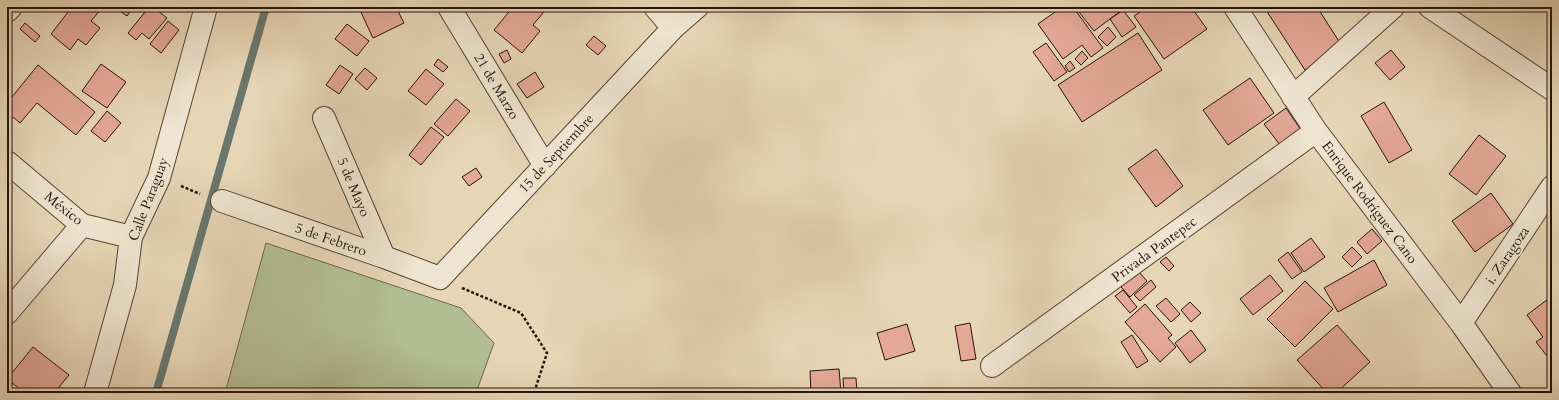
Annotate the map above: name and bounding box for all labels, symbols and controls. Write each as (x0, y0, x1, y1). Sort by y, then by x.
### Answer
street label: 21 de Marzo (469, 50, 524, 123)
street label: 15 de Septiembre (515, 110, 598, 197)
street label: Enrique Rodríguez Cano (1317, 137, 1422, 268)
street label: Calle Paraguay (124, 154, 173, 244)
street label: 5 de Mayo (333, 155, 375, 220)
street label: México (40, 187, 87, 230)
street label: Privada Pantepec (1108, 212, 1201, 287)
street label: 5 de Febrero (293, 218, 370, 261)
street label: i. Zaragoza (1481, 223, 1534, 288)

